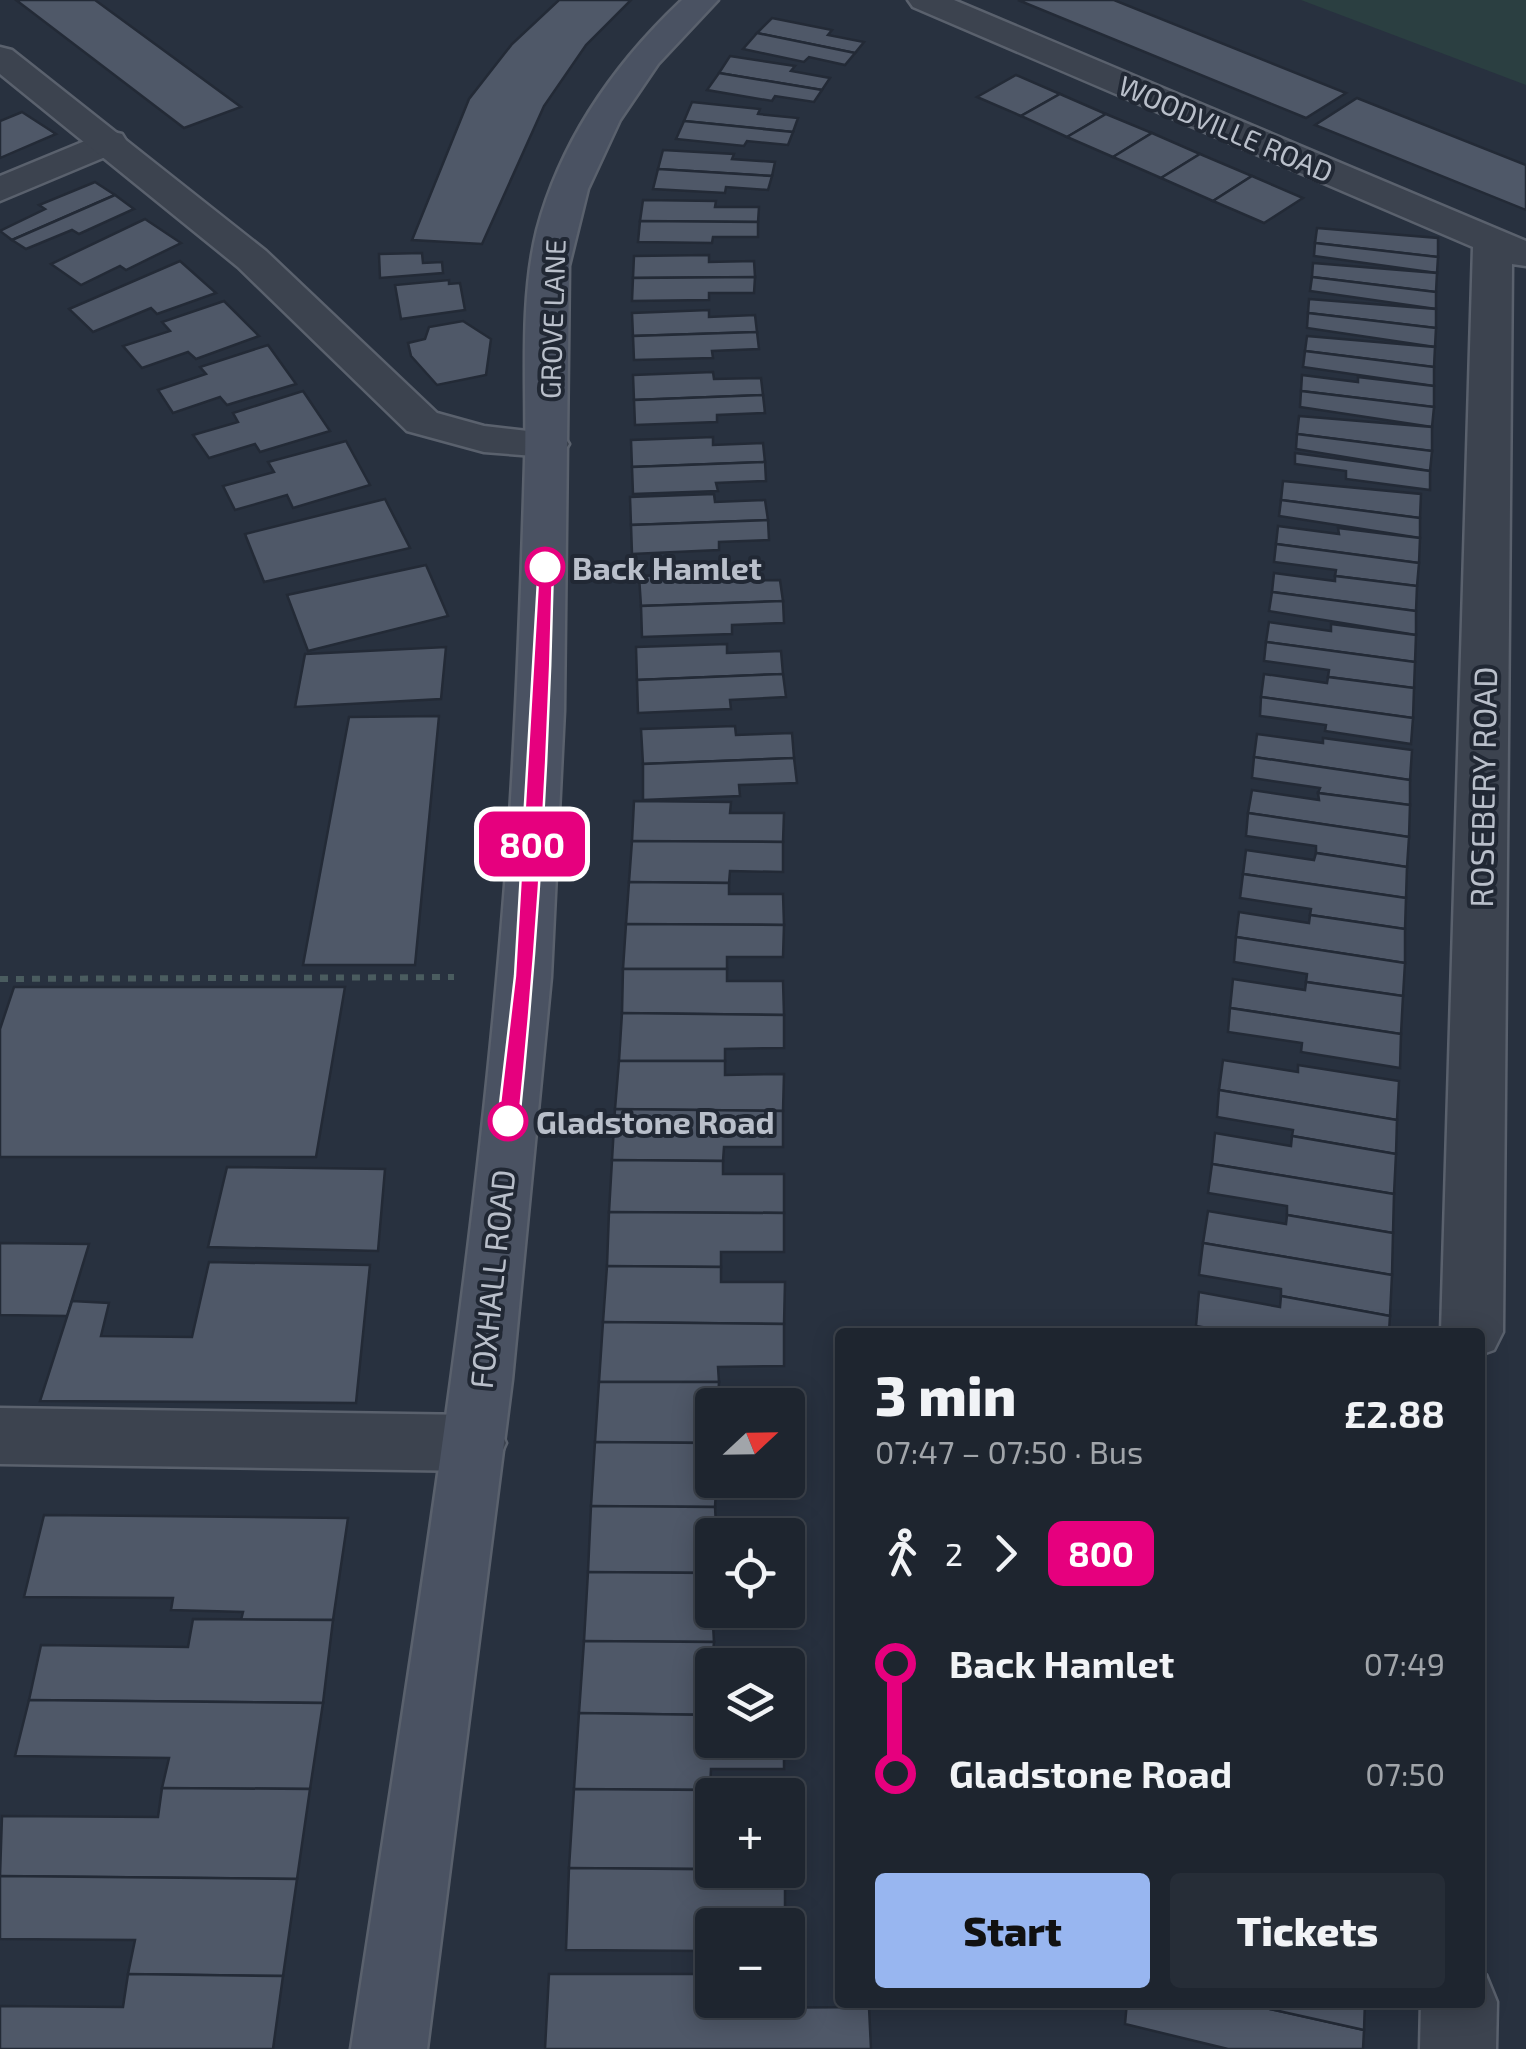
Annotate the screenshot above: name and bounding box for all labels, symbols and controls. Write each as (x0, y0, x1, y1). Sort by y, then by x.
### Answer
street label: WOODVILLE ROAD (1114, 68, 1338, 188)
street label: GROVE LANE (532, 239, 572, 399)
marker: Back Hamlet (526, 548, 564, 586)
place label: Back Hamlet (572, 548, 762, 586)
street label: ROSEBERY ROAD (1461, 666, 1503, 908)
line badge: 800 (474, 812, 590, 876)
text: 800 (499, 823, 565, 865)
marker: Gladstone Road (489, 1102, 527, 1140)
place label: Gladstone Road (536, 1102, 775, 1140)
street label: FOXHALL ROAD (461, 1168, 521, 1390)
text: 3 min (875, 1361, 1016, 1427)
north arrow (695, 1388, 805, 1498)
map controls (695, 1388, 805, 2018)
text: £2.88 (1344, 1390, 1445, 1436)
text: 07:47 – 07:50 · Bus (875, 1432, 1143, 1470)
button: locate (695, 1518, 805, 1628)
icon: walk (875, 1526, 930, 1581)
icon: forward (978, 1526, 1033, 1581)
text: 800 (1068, 1532, 1134, 1574)
text: 2 (945, 1534, 963, 1572)
text: Back Hamlet (949, 1640, 1174, 1686)
text: 07:49 (1364, 1644, 1445, 1682)
button: layers (695, 1648, 805, 1758)
text: Gladstone Road (949, 1750, 1232, 1796)
text: 07:50 (1365, 1754, 1445, 1792)
button: + (695, 1778, 805, 1888)
button: Start (875, 1873, 1150, 1988)
button: Tickets (1170, 1873, 1445, 1988)
button: − (695, 1908, 805, 2018)

